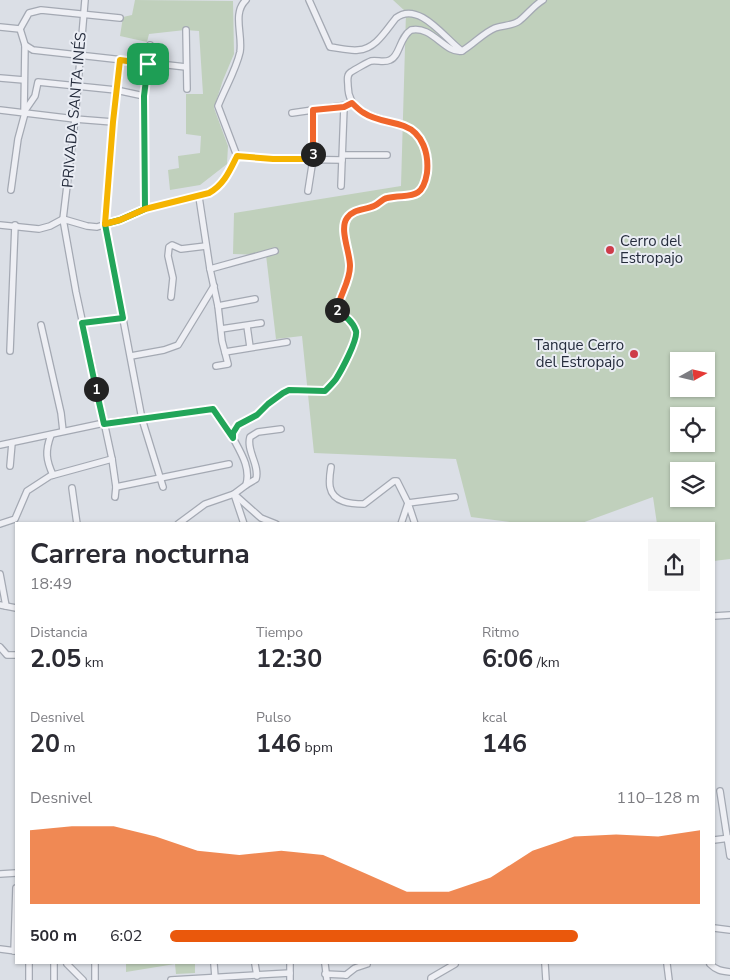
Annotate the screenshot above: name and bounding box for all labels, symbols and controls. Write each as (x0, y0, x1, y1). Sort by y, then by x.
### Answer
street label: PRIVADA SANTA INÉS (57, 31, 91, 189)
pin (127, 43, 169, 85)
icon: arrive (134, 50, 162, 78)
pin: 3 (300, 142, 326, 166)
text: 3 (309, 145, 318, 164)
place label: Cerro del Estropajo (620, 231, 683, 268)
marker: Cerro del Estropajo (604, 244, 616, 256)
pin: 2 (324, 298, 350, 322)
text: 2 (333, 301, 342, 320)
place label: Tanque Cerro del Estropajo (534, 335, 624, 372)
marker: Tanque Cerro del Estropajo (628, 348, 640, 360)
north arrow (670, 352, 715, 398)
map controls (670, 352, 715, 507)
pin: 1 (84, 376, 108, 402)
text: 1 (92, 380, 101, 399)
button: locate (670, 407, 715, 452)
button: layers (670, 462, 715, 507)
text: Carrera nocturna (30, 535, 250, 573)
button: share (648, 539, 700, 591)
text: 18:49 (30, 573, 72, 595)
text: Distancia (30, 623, 88, 642)
text: Tiempo (256, 623, 303, 642)
text: Ritmo (482, 623, 519, 642)
text: 2.05 (30, 642, 81, 676)
text: 12:30 (256, 642, 322, 676)
text: 6:06 (482, 642, 533, 676)
text: km (81, 653, 104, 672)
text: /km (533, 653, 560, 672)
text: Desnivel (30, 708, 84, 727)
text: Pulso (256, 708, 291, 727)
text: kcal (482, 708, 507, 727)
text: 20 (30, 727, 60, 761)
text: 146 (256, 727, 301, 761)
text: 146 (482, 727, 527, 761)
text: m (60, 738, 76, 757)
text: bpm (301, 738, 333, 757)
text: Desnivel (30, 787, 92, 809)
text: 110–128 m (617, 787, 700, 809)
text: 500 m (30, 925, 77, 947)
text: 6:02 (110, 925, 142, 947)

